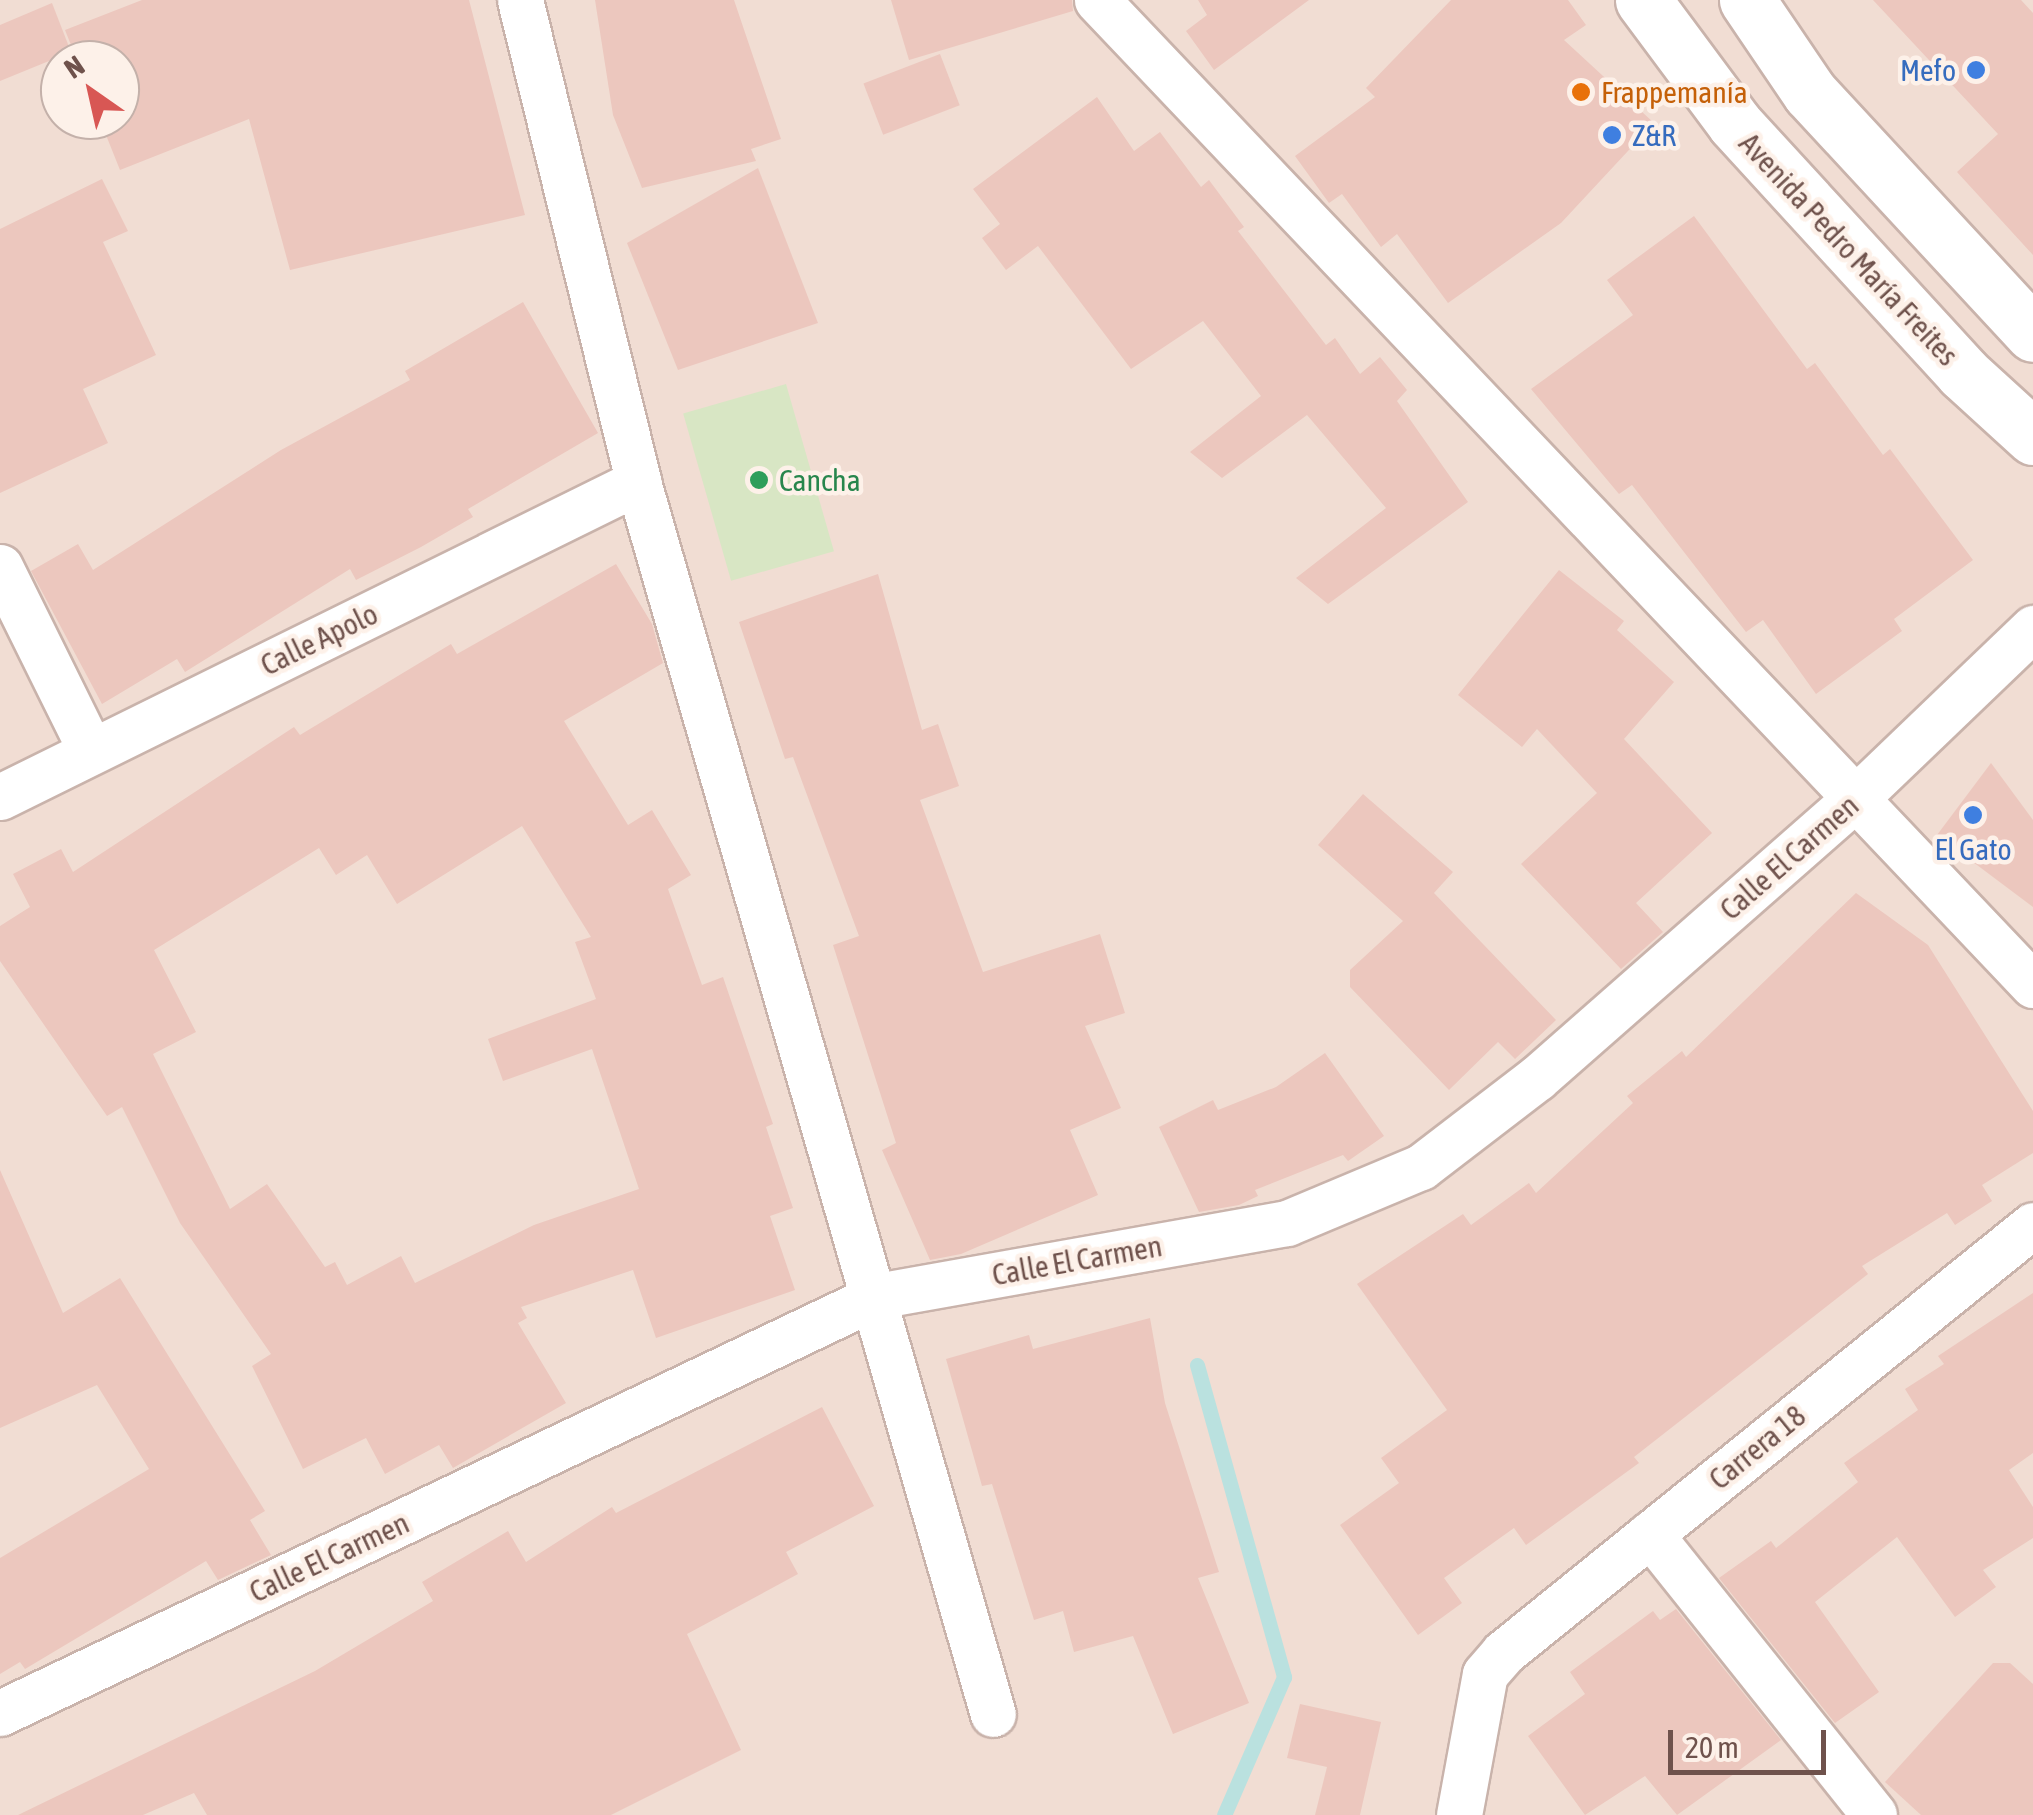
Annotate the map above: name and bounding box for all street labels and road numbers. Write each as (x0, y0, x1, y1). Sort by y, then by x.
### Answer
street label: Avenida Pedro María Freites (1732, 125, 1966, 373)
street label: Calle Apolo (255, 595, 383, 683)
street label: Calle El Carmen (1712, 787, 1866, 927)
street label: Calle El Carmen (989, 1227, 1165, 1293)
street label: Carrera 18 (1702, 1397, 1812, 1497)
street label: Calle El Carmen (244, 1504, 414, 1610)

